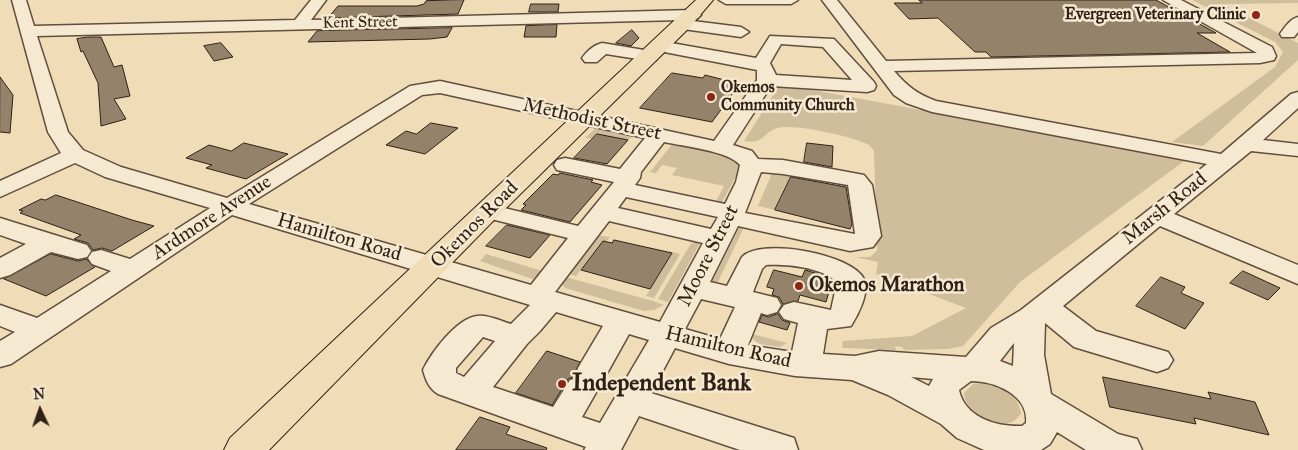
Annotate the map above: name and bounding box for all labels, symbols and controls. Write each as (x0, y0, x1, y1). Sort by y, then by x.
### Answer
place label: Evergreen Veterinary Clinic (1065, 5, 1246, 25)
marker: Evergreen Veterinary Clinic (1250, 9, 1262, 21)
street label: Kent Street (322, 13, 398, 33)
place label: Okemos Community Church (721, 78, 855, 116)
marker: Okemos Community Church (705, 91, 717, 103)
street label: Methodist Street (521, 94, 663, 146)
street label: Marsh Road (1118, 168, 1212, 250)
street label: Ardmore Avenue (148, 170, 276, 266)
street label: Okemos Road (426, 176, 524, 274)
street label: Moore Street (673, 201, 745, 311)
street label: Hamilton Road (274, 209, 404, 267)
place label: Okemos Marathon (809, 274, 964, 298)
marker: Okemos Marathon (793, 280, 805, 292)
street label: Hamilton Road (663, 322, 793, 374)
place label: Independent Bank (572, 370, 751, 398)
marker: Independent Bank (556, 378, 568, 390)
north arrow (15, 385, 65, 435)
text: N (33, 386, 46, 403)

